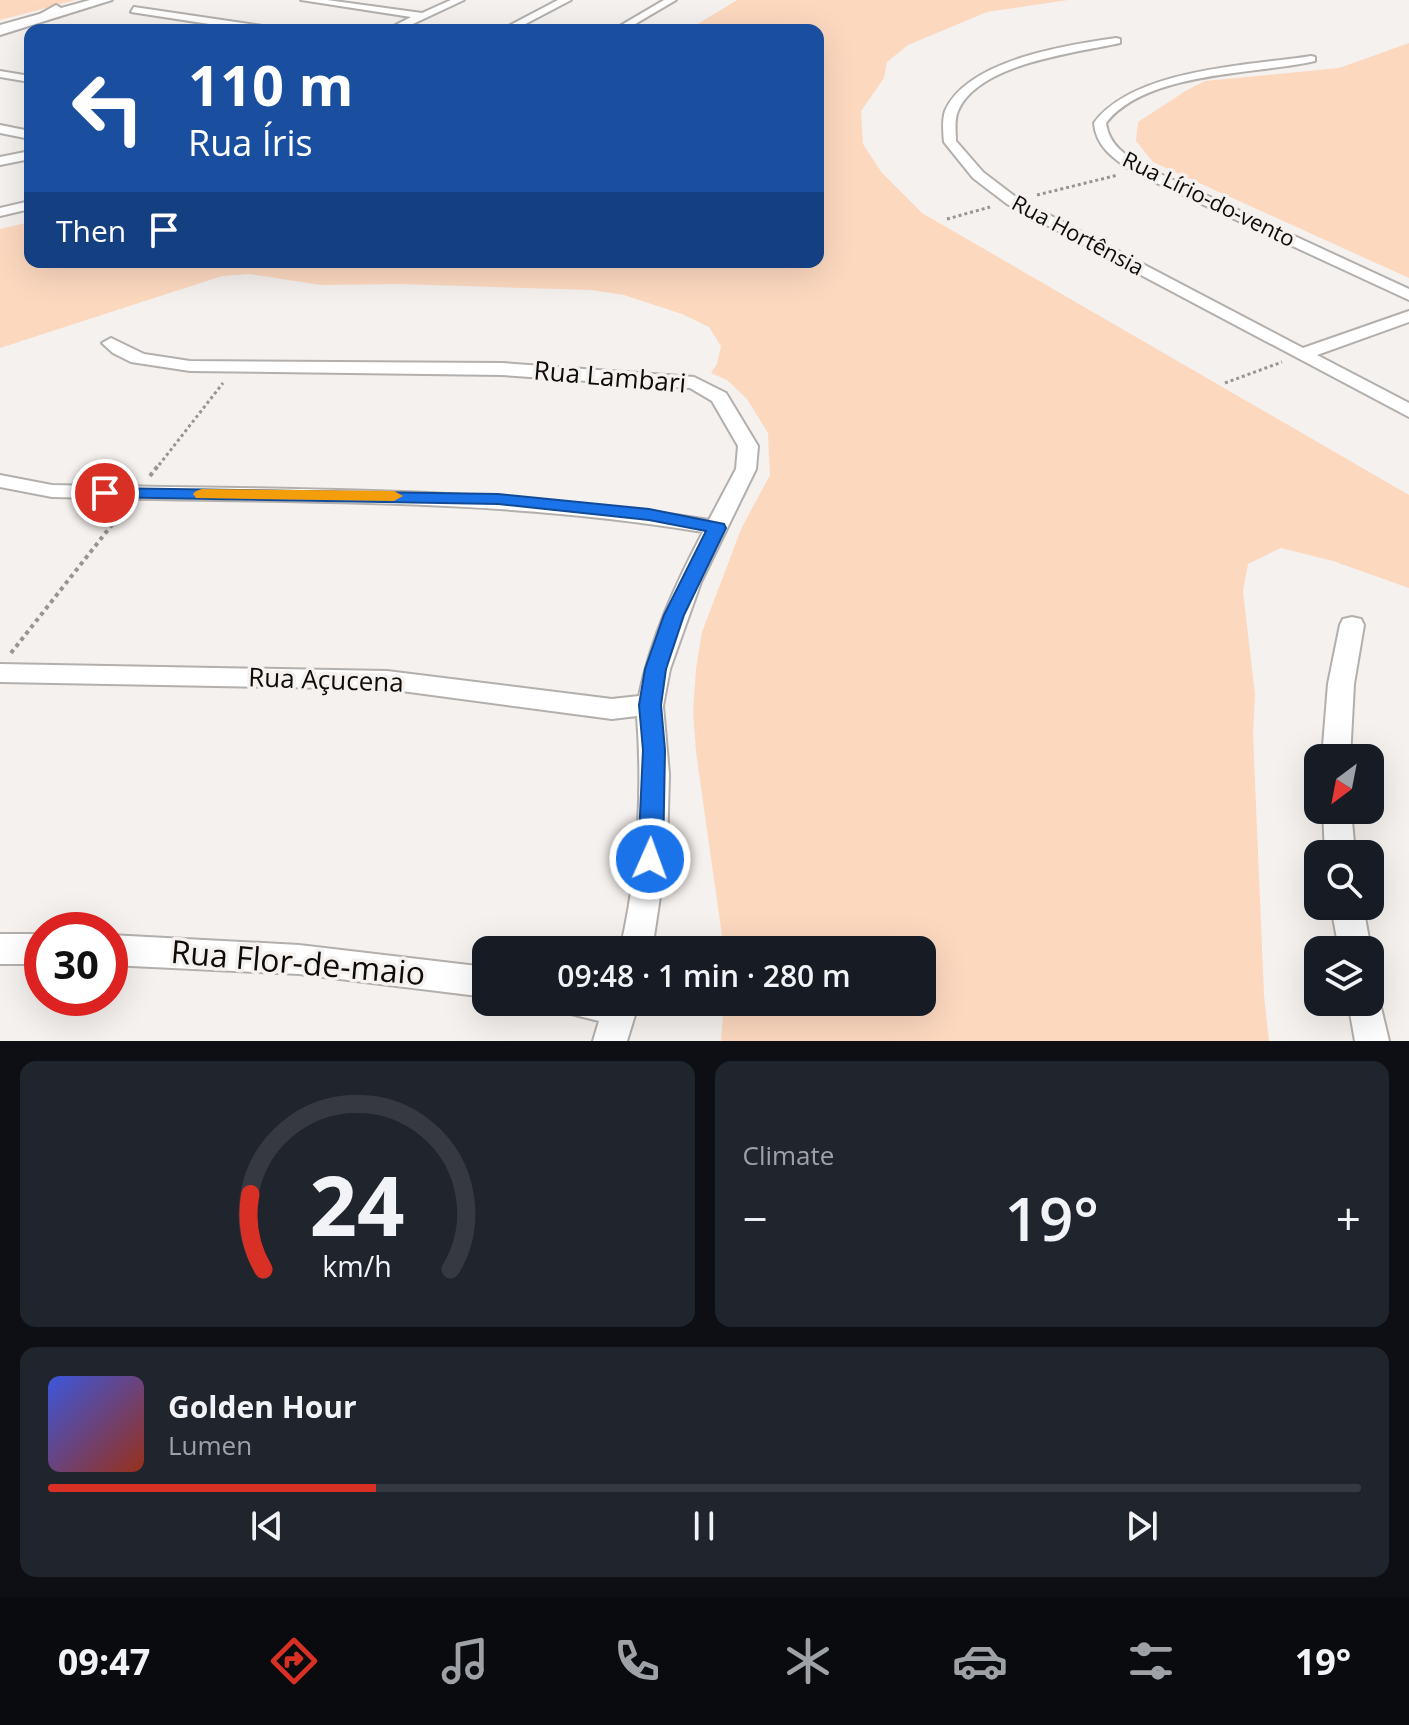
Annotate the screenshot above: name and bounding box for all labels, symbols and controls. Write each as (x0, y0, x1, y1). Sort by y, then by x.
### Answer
text: 110 m (188, 46, 354, 122)
icon: left (56, 56, 160, 160)
text: Rua Íris (188, 118, 313, 167)
street label: Rua Lírio-do-vento (1118, 143, 1301, 253)
street label: Rua Hortênsia (1007, 187, 1150, 281)
icon: arrive (142, 208, 186, 252)
text: Then (56, 210, 126, 251)
street label: Rua Lambari (532, 351, 688, 401)
pin (71, 459, 139, 527)
icon: arrive (83, 471, 127, 515)
street label: Rua Açucena (248, 658, 404, 700)
north arrow (1304, 744, 1384, 824)
map controls (1304, 744, 1384, 1016)
position arrow (608, 817, 692, 901)
button: search (1304, 840, 1384, 920)
speed limit sign: 30 (24, 912, 128, 1016)
street label: Rua Flor-de-maio (169, 929, 427, 994)
button: layers (1304, 936, 1384, 1016)
text: 09:48 · 1 min · 280 m (557, 955, 851, 996)
text: Climate (743, 1137, 834, 1173)
text: 24 (310, 1147, 405, 1260)
text: 19° (1005, 1177, 1099, 1259)
text: − (743, 1188, 768, 1248)
text: + (1336, 1188, 1361, 1248)
text: km/h (323, 1246, 392, 1285)
text: Golden Hour (168, 1386, 357, 1427)
text: Lumen (168, 1427, 252, 1463)
icon: previous (245, 1504, 289, 1548)
icon: pause (682, 1504, 726, 1548)
icon: next (1120, 1504, 1164, 1548)
icon: directions (266, 1633, 322, 1689)
icon: music (437, 1633, 493, 1689)
icon: phone (609, 1633, 665, 1689)
icon: climate (780, 1633, 836, 1689)
icon: car (952, 1633, 1008, 1689)
icon: filters (1123, 1633, 1179, 1689)
text: 09:47 (58, 1637, 150, 1686)
text: 19° (1295, 1637, 1351, 1686)

